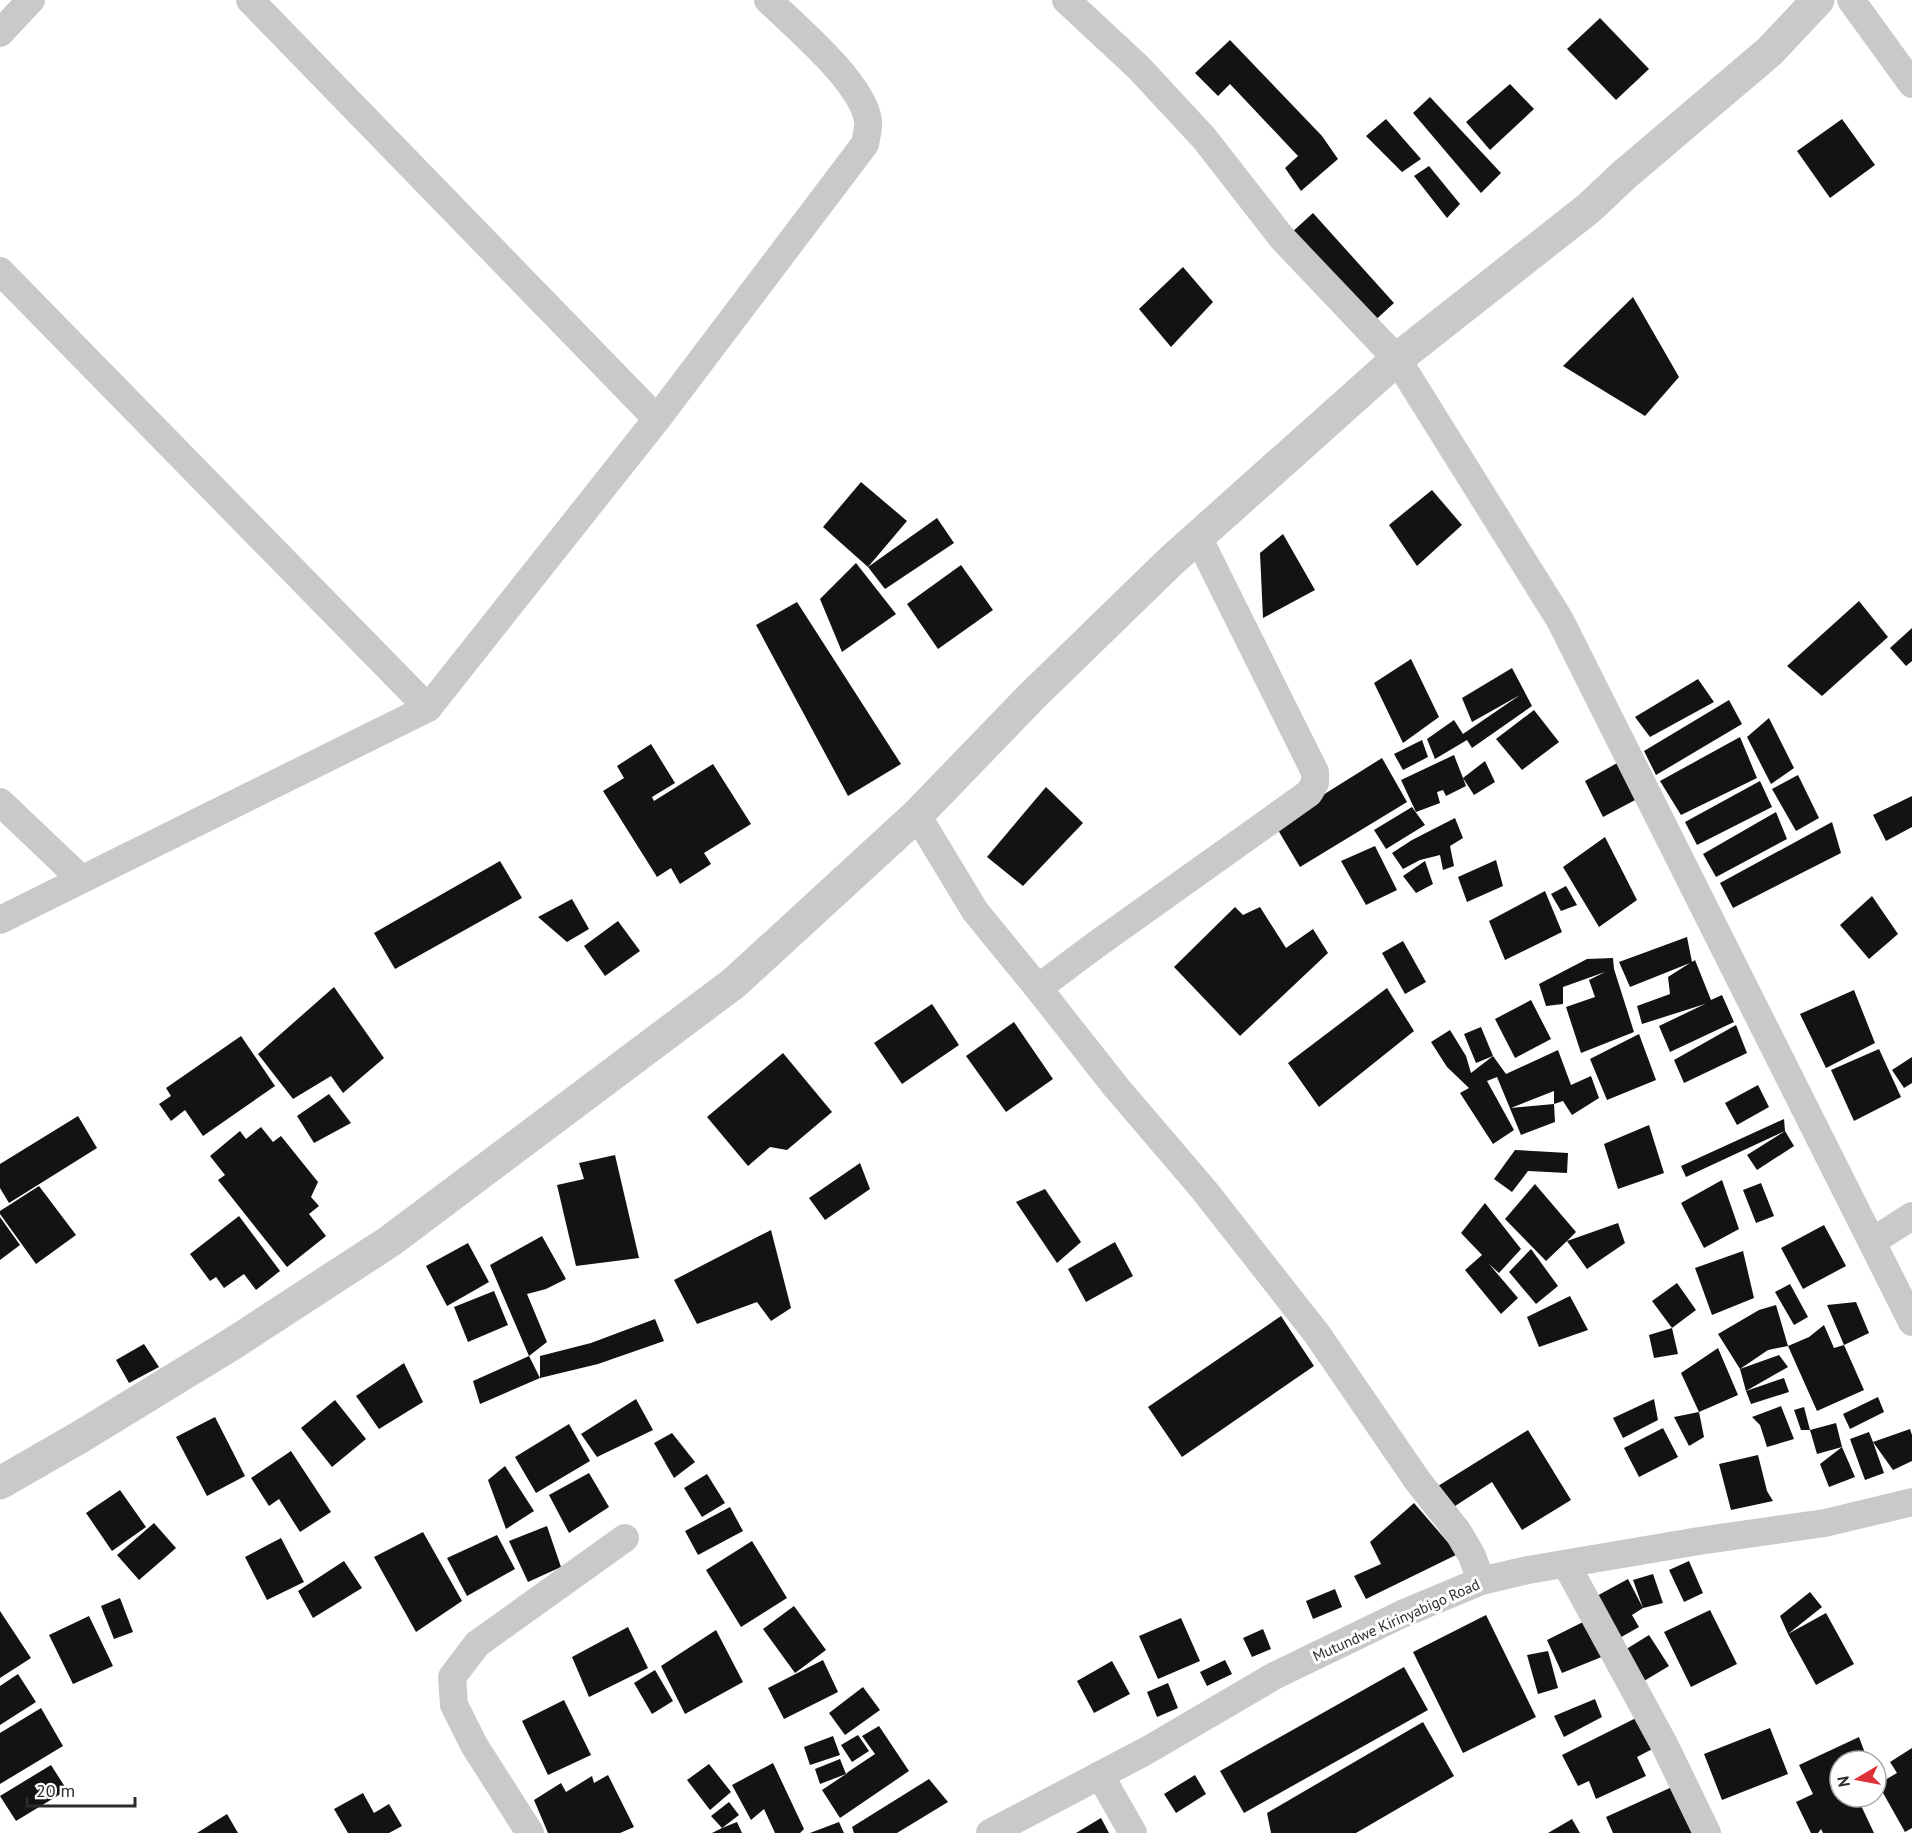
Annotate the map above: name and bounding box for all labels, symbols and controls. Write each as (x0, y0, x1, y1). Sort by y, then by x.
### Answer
street label: Mutundwe Kirinyabigo Road (1310, 1575, 1482, 1665)
north arrow (1828, 1749, 1888, 1809)
scale bar (27, 1770, 135, 1808)
text: N (1832, 1775, 1854, 1789)
text: 20 m (36, 1779, 75, 1802)

